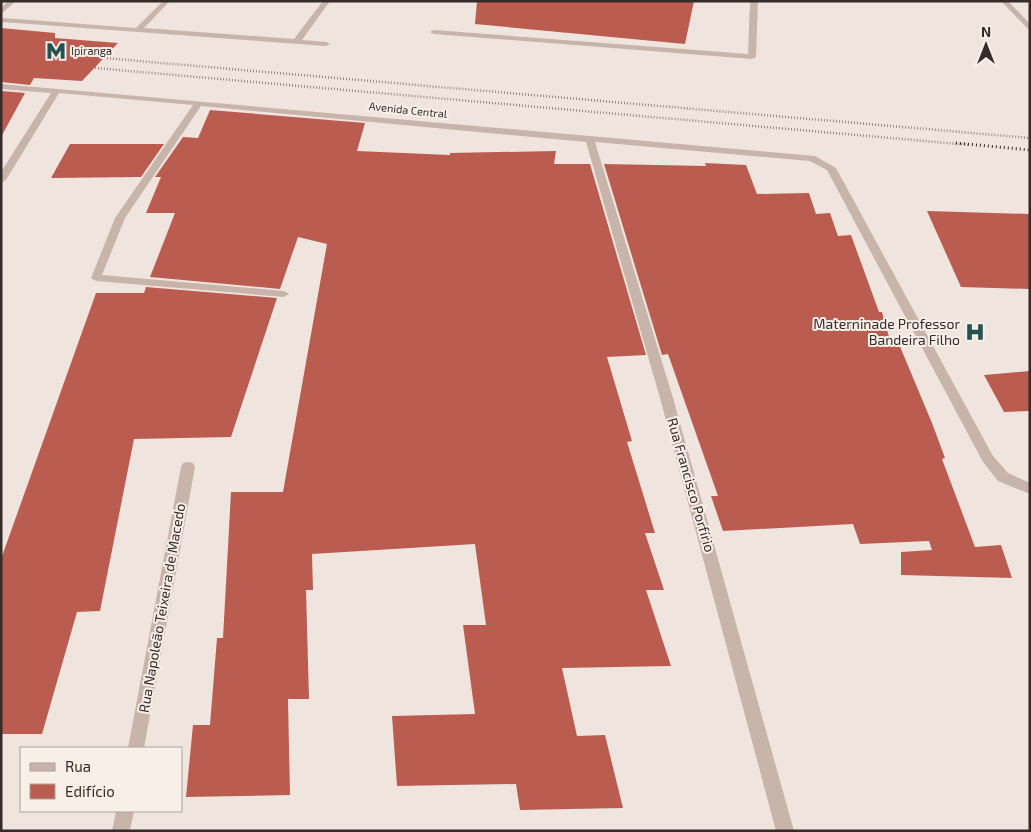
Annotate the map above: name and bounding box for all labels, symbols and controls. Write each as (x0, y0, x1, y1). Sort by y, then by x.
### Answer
north arrow (961, 20, 1011, 70)
text: N (981, 23, 991, 40)
metro station icon: Ipiranga (45, 40, 67, 62)
place label: Ipiranga (71, 44, 112, 57)
street label: Avenida Central (368, 99, 449, 120)
place label: Materninade Professor Bandeira Filho (813, 315, 960, 348)
hospital icon: Materninade Professor Bandeira Filho (964, 321, 986, 343)
street label: Rua Francisco Porfírio (664, 416, 719, 554)
street label: Rua Napoleão Teixeira de Macedo (135, 502, 188, 714)
legend (20, 747, 182, 812)
text: Rua (65, 757, 91, 775)
text: Edifício (65, 782, 115, 800)

